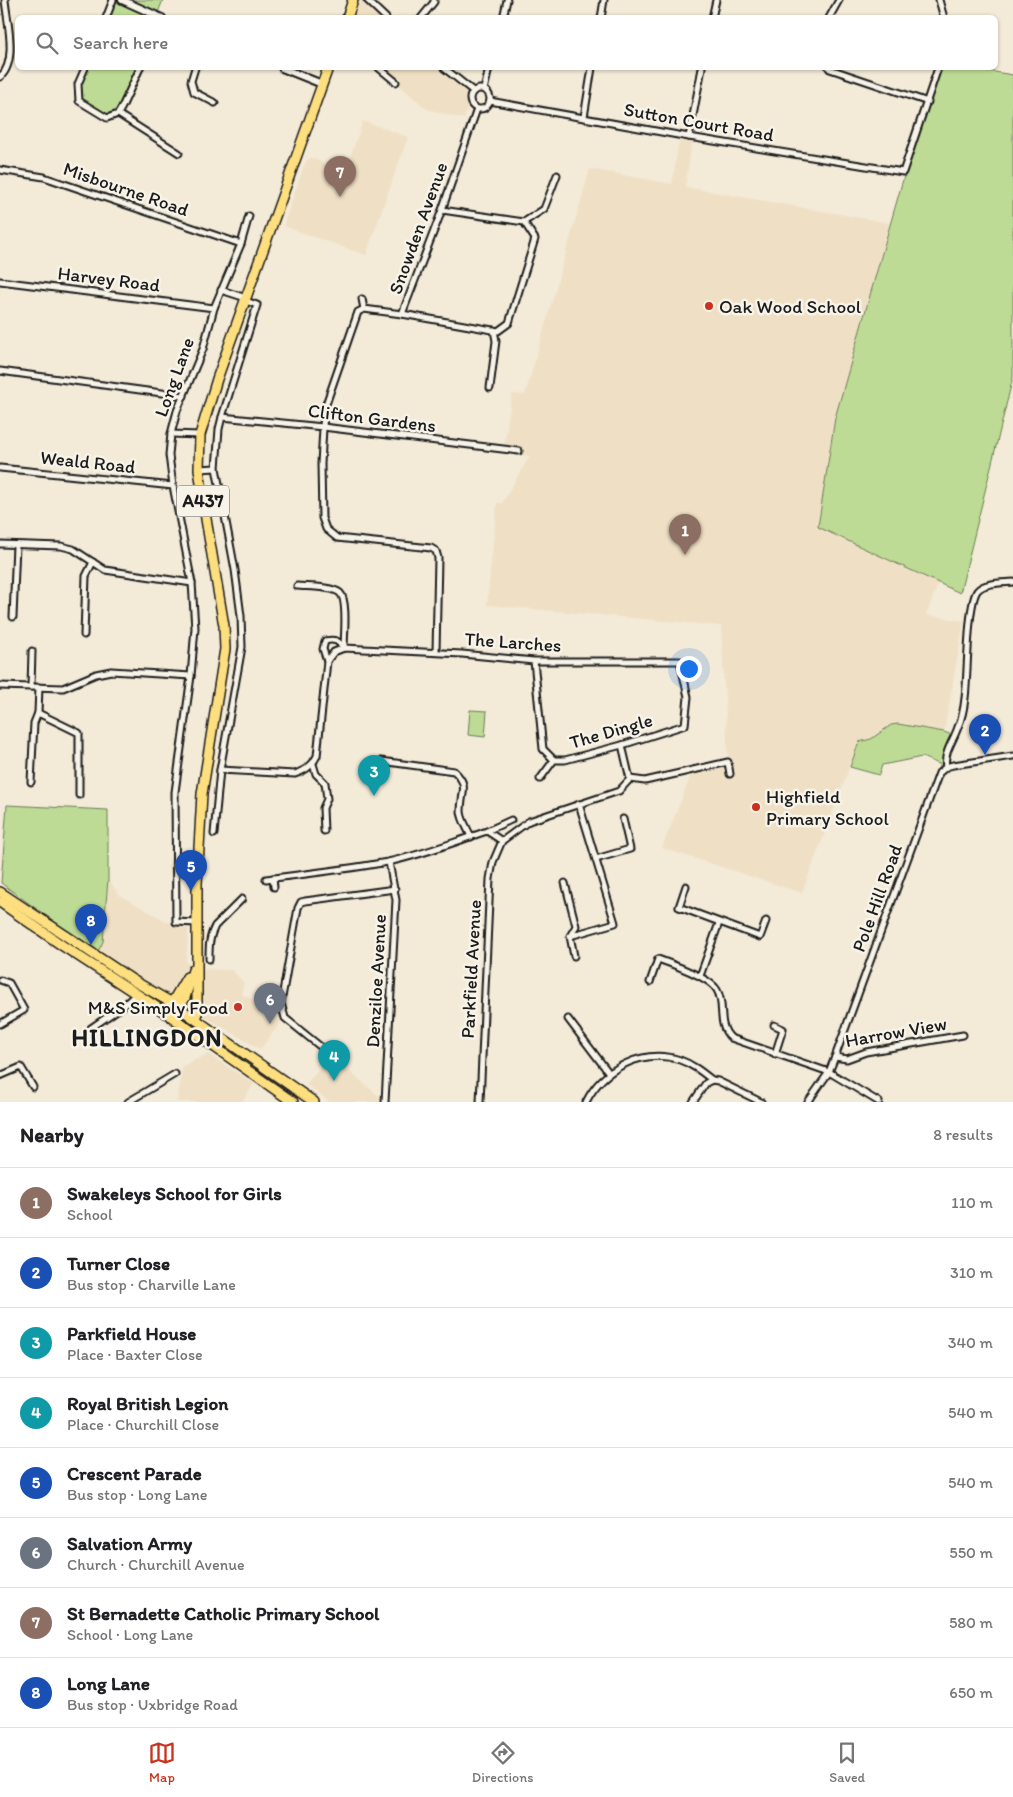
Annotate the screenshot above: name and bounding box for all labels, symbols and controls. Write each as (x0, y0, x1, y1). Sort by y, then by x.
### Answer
search box (15, 15, 998, 70)
icon: search (33, 29, 61, 57)
text: Search here (73, 31, 168, 54)
street label: Sutton Court Road (622, 97, 776, 147)
pin: 7 (324, 156, 356, 197)
street label: Misbourne Road (60, 157, 192, 221)
street label: Snowden Avenue (383, 159, 453, 297)
street label: Harvey Road (56, 261, 162, 297)
place label: Oak Wood School (719, 295, 862, 318)
marker: Oak Wood School (703, 300, 715, 312)
street label: Long Lane (149, 334, 199, 420)
street label: Clifton Gardens (307, 399, 437, 437)
street label: Weald Road (39, 446, 137, 478)
road number: A437 (177, 486, 229, 516)
pin: 1 (669, 514, 701, 555)
street label: The Larches (464, 627, 562, 657)
your location (676, 656, 702, 682)
street label: The Dingle (567, 708, 655, 754)
pin: 2 (969, 714, 1001, 755)
pin: 3 (358, 755, 390, 796)
place label: Highfield Primary School (766, 785, 889, 830)
marker: Highfield Primary School (750, 801, 762, 813)
street label: Pole Hill Road (847, 841, 907, 955)
pin: 5 (175, 850, 207, 891)
street label: Parkfield Avenue (456, 899, 486, 1039)
pin: 8 (75, 904, 107, 945)
street label: Denziloe Avenue (361, 914, 391, 1048)
pin: 6 (254, 983, 286, 1024)
place label: M&S Simply Food (88, 996, 228, 1019)
marker: M&S Simply Food (232, 1001, 244, 1013)
street label: Harrow View (843, 1012, 949, 1052)
district label: HILLINGDON (72, 1023, 223, 1052)
pin: 4 (318, 1040, 350, 1081)
text: Nearby (20, 1122, 84, 1147)
text: 8 results (933, 1125, 993, 1144)
text: Swakeleys School for Girls (67, 1182, 282, 1205)
text: 1 (32, 1193, 40, 1212)
text: 110 m (951, 1193, 993, 1212)
text: School (67, 1205, 113, 1224)
text: Turner Close (67, 1252, 170, 1275)
text: 2 (32, 1263, 40, 1282)
text: 310 m (950, 1263, 993, 1282)
text: Bus stop · Charville Lane (67, 1275, 236, 1294)
text: Parkfield House (67, 1322, 196, 1345)
text: 3 (32, 1333, 40, 1352)
text: 340 m (948, 1333, 993, 1352)
text: Place · Baxter Close (67, 1345, 203, 1364)
text: Royal British Legion (67, 1392, 228, 1415)
text: 4 (31, 1403, 41, 1422)
text: 540 m (948, 1403, 993, 1422)
text: Place · Churchill Close (67, 1415, 219, 1434)
text: Crescent Parade (67, 1462, 202, 1485)
text: 5 (32, 1473, 40, 1492)
text: 540 m (948, 1473, 993, 1492)
text: Bus stop · Long Lane (67, 1485, 207, 1504)
text: Salvation Army (67, 1532, 192, 1555)
text: 6 (32, 1543, 40, 1562)
text: 550 m (949, 1543, 993, 1562)
text: Church · Churchill Avenue (67, 1555, 245, 1574)
text: St Bernadette Catholic Primary School (67, 1602, 380, 1625)
text: 7 (32, 1613, 40, 1632)
text: 580 m (949, 1613, 993, 1632)
text: School · Long Lane (67, 1625, 193, 1644)
text: Long Lane (67, 1672, 150, 1695)
text: 8 (32, 1683, 40, 1702)
text: 650 m (949, 1683, 993, 1702)
text: Bus stop · Uxbridge Road (67, 1695, 238, 1714)
tab: Map (148, 1739, 176, 1786)
tab: Directions (472, 1739, 533, 1786)
tab: Saved (829, 1739, 865, 1786)

